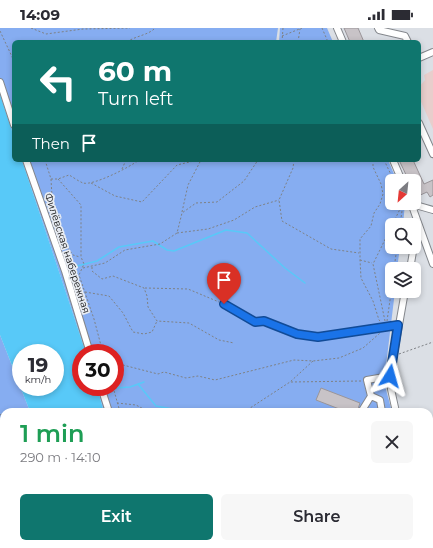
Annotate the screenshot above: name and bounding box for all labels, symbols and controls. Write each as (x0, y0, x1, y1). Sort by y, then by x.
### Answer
text: 14:09 (20, 5, 60, 24)
text: 60 m (98, 54, 172, 88)
icon: left (32, 56, 84, 108)
text: Turn left (98, 88, 173, 110)
icon: arrive (78, 132, 100, 154)
text: Then (32, 134, 70, 153)
north arrow (385, 174, 421, 210)
map controls (385, 174, 421, 298)
street label: Филёвская набережная (42, 191, 93, 315)
button: search (385, 218, 421, 254)
button: layers (385, 262, 421, 298)
pin (207, 263, 241, 304)
icon: arrive (213, 269, 235, 291)
speed limit sign: 30 (72, 344, 124, 396)
text: 19 (28, 353, 48, 377)
position arrow (369, 355, 411, 397)
text: km/h (25, 373, 51, 386)
text: 1 min (20, 419, 84, 448)
button: close (371, 421, 413, 463)
text: 290 m · 14:10 (20, 449, 101, 465)
button: Exit (20, 494, 213, 540)
button: Share (221, 494, 413, 540)

